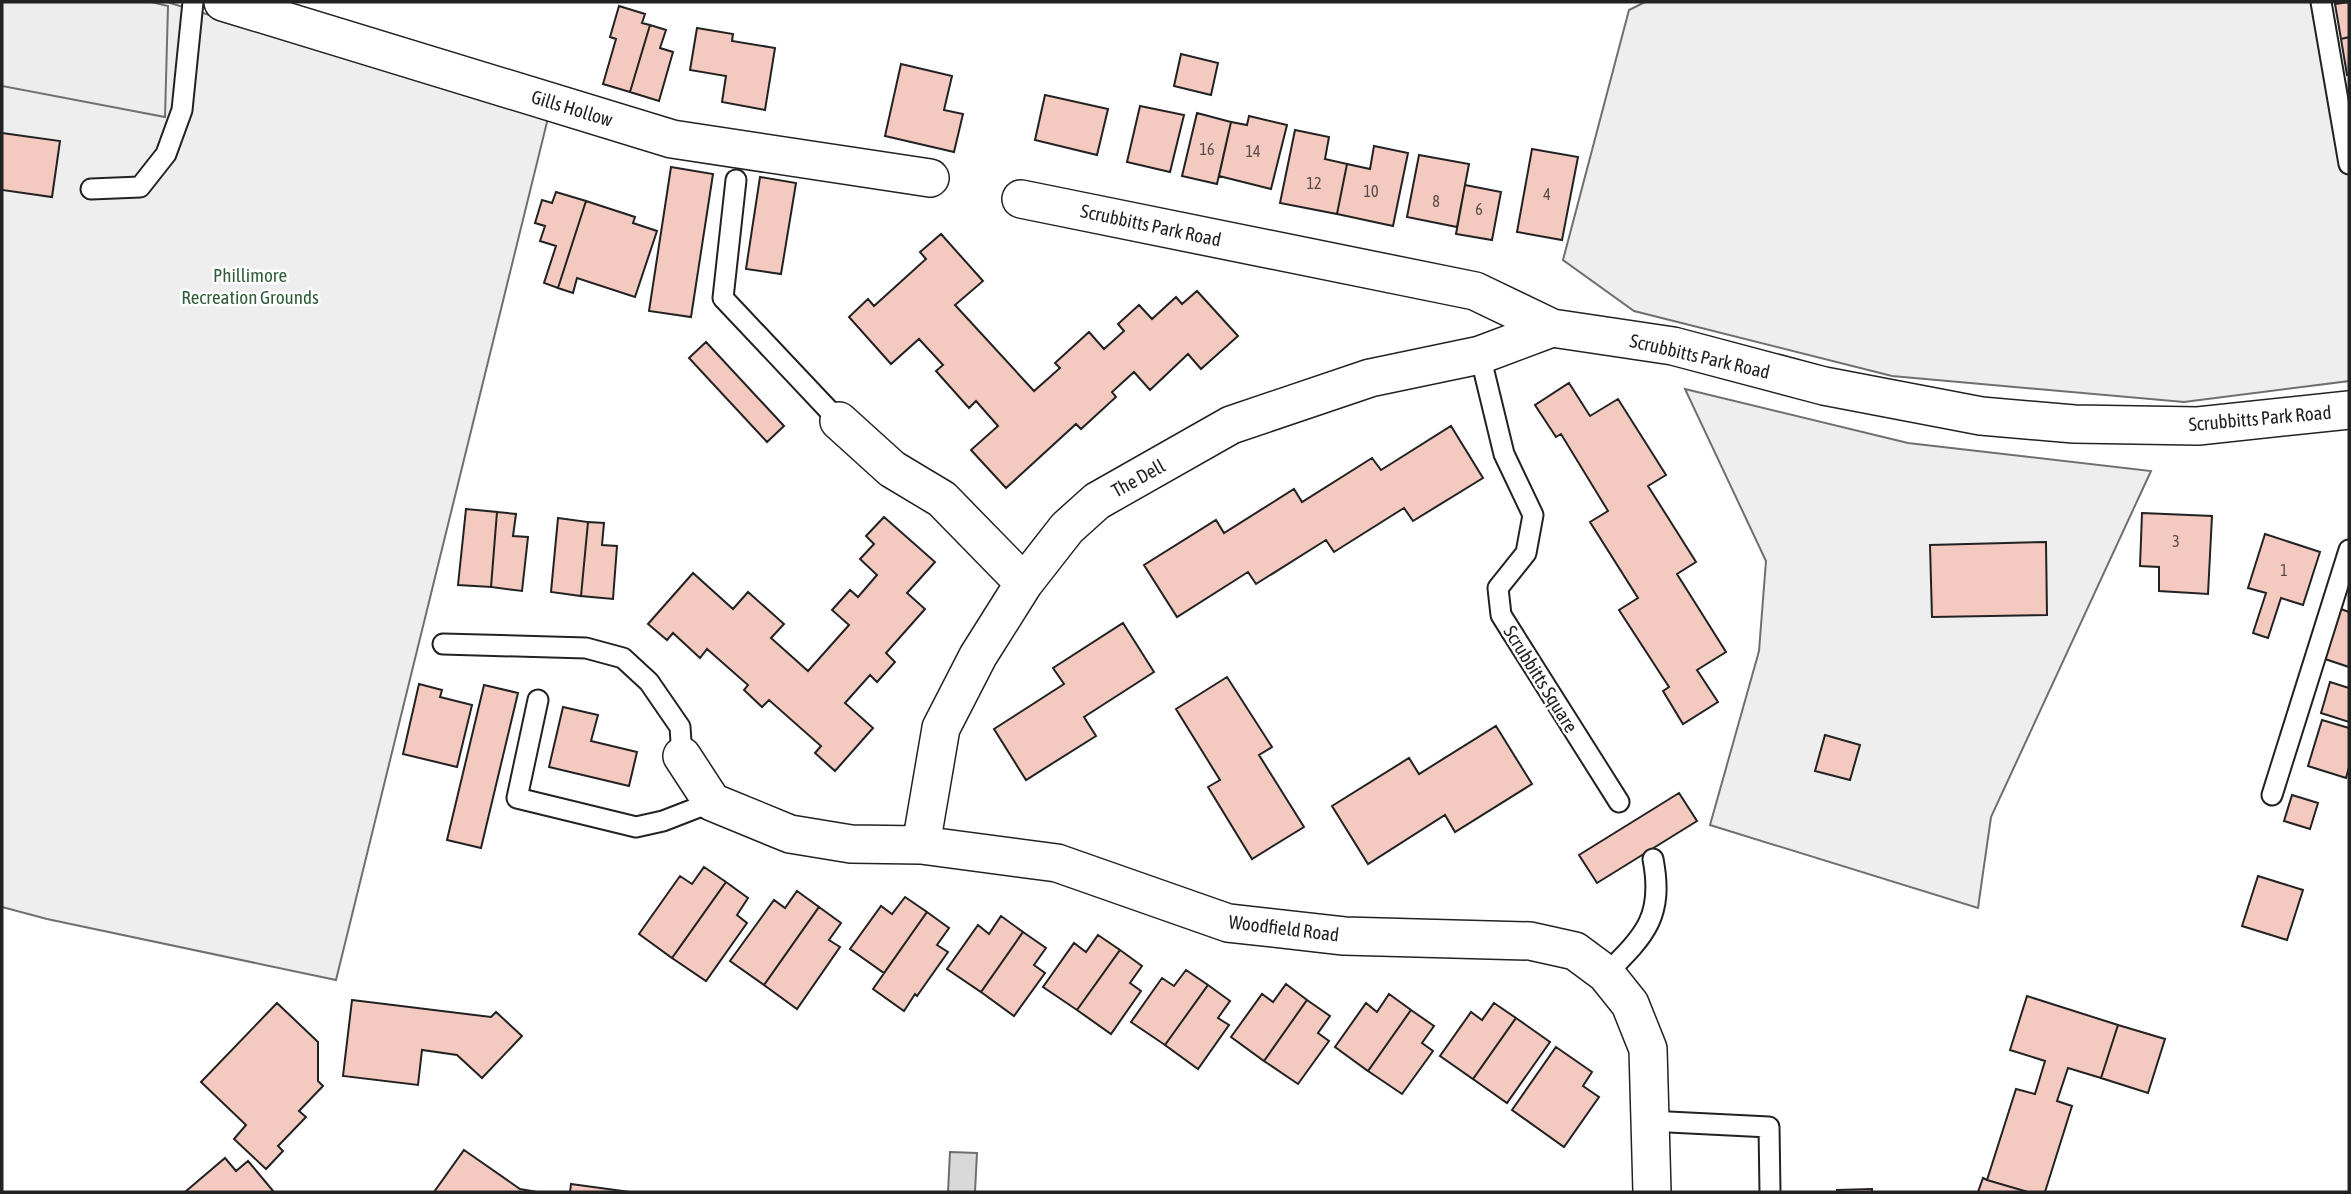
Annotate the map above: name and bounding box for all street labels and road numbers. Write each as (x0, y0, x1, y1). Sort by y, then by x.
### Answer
street label: Gills Hollow (529, 85, 616, 131)
street label: Scrubbitts Park Road (1079, 199, 1223, 251)
street label: Scrubbitts Park Road (1628, 329, 1772, 383)
street label: Scrubbitts Park Road (2188, 401, 2332, 435)
street label: The Dell (1107, 454, 1169, 502)
street label: Scrubbitts Square (1499, 622, 1583, 736)
street label: Woodfield Road (1228, 910, 1340, 946)

